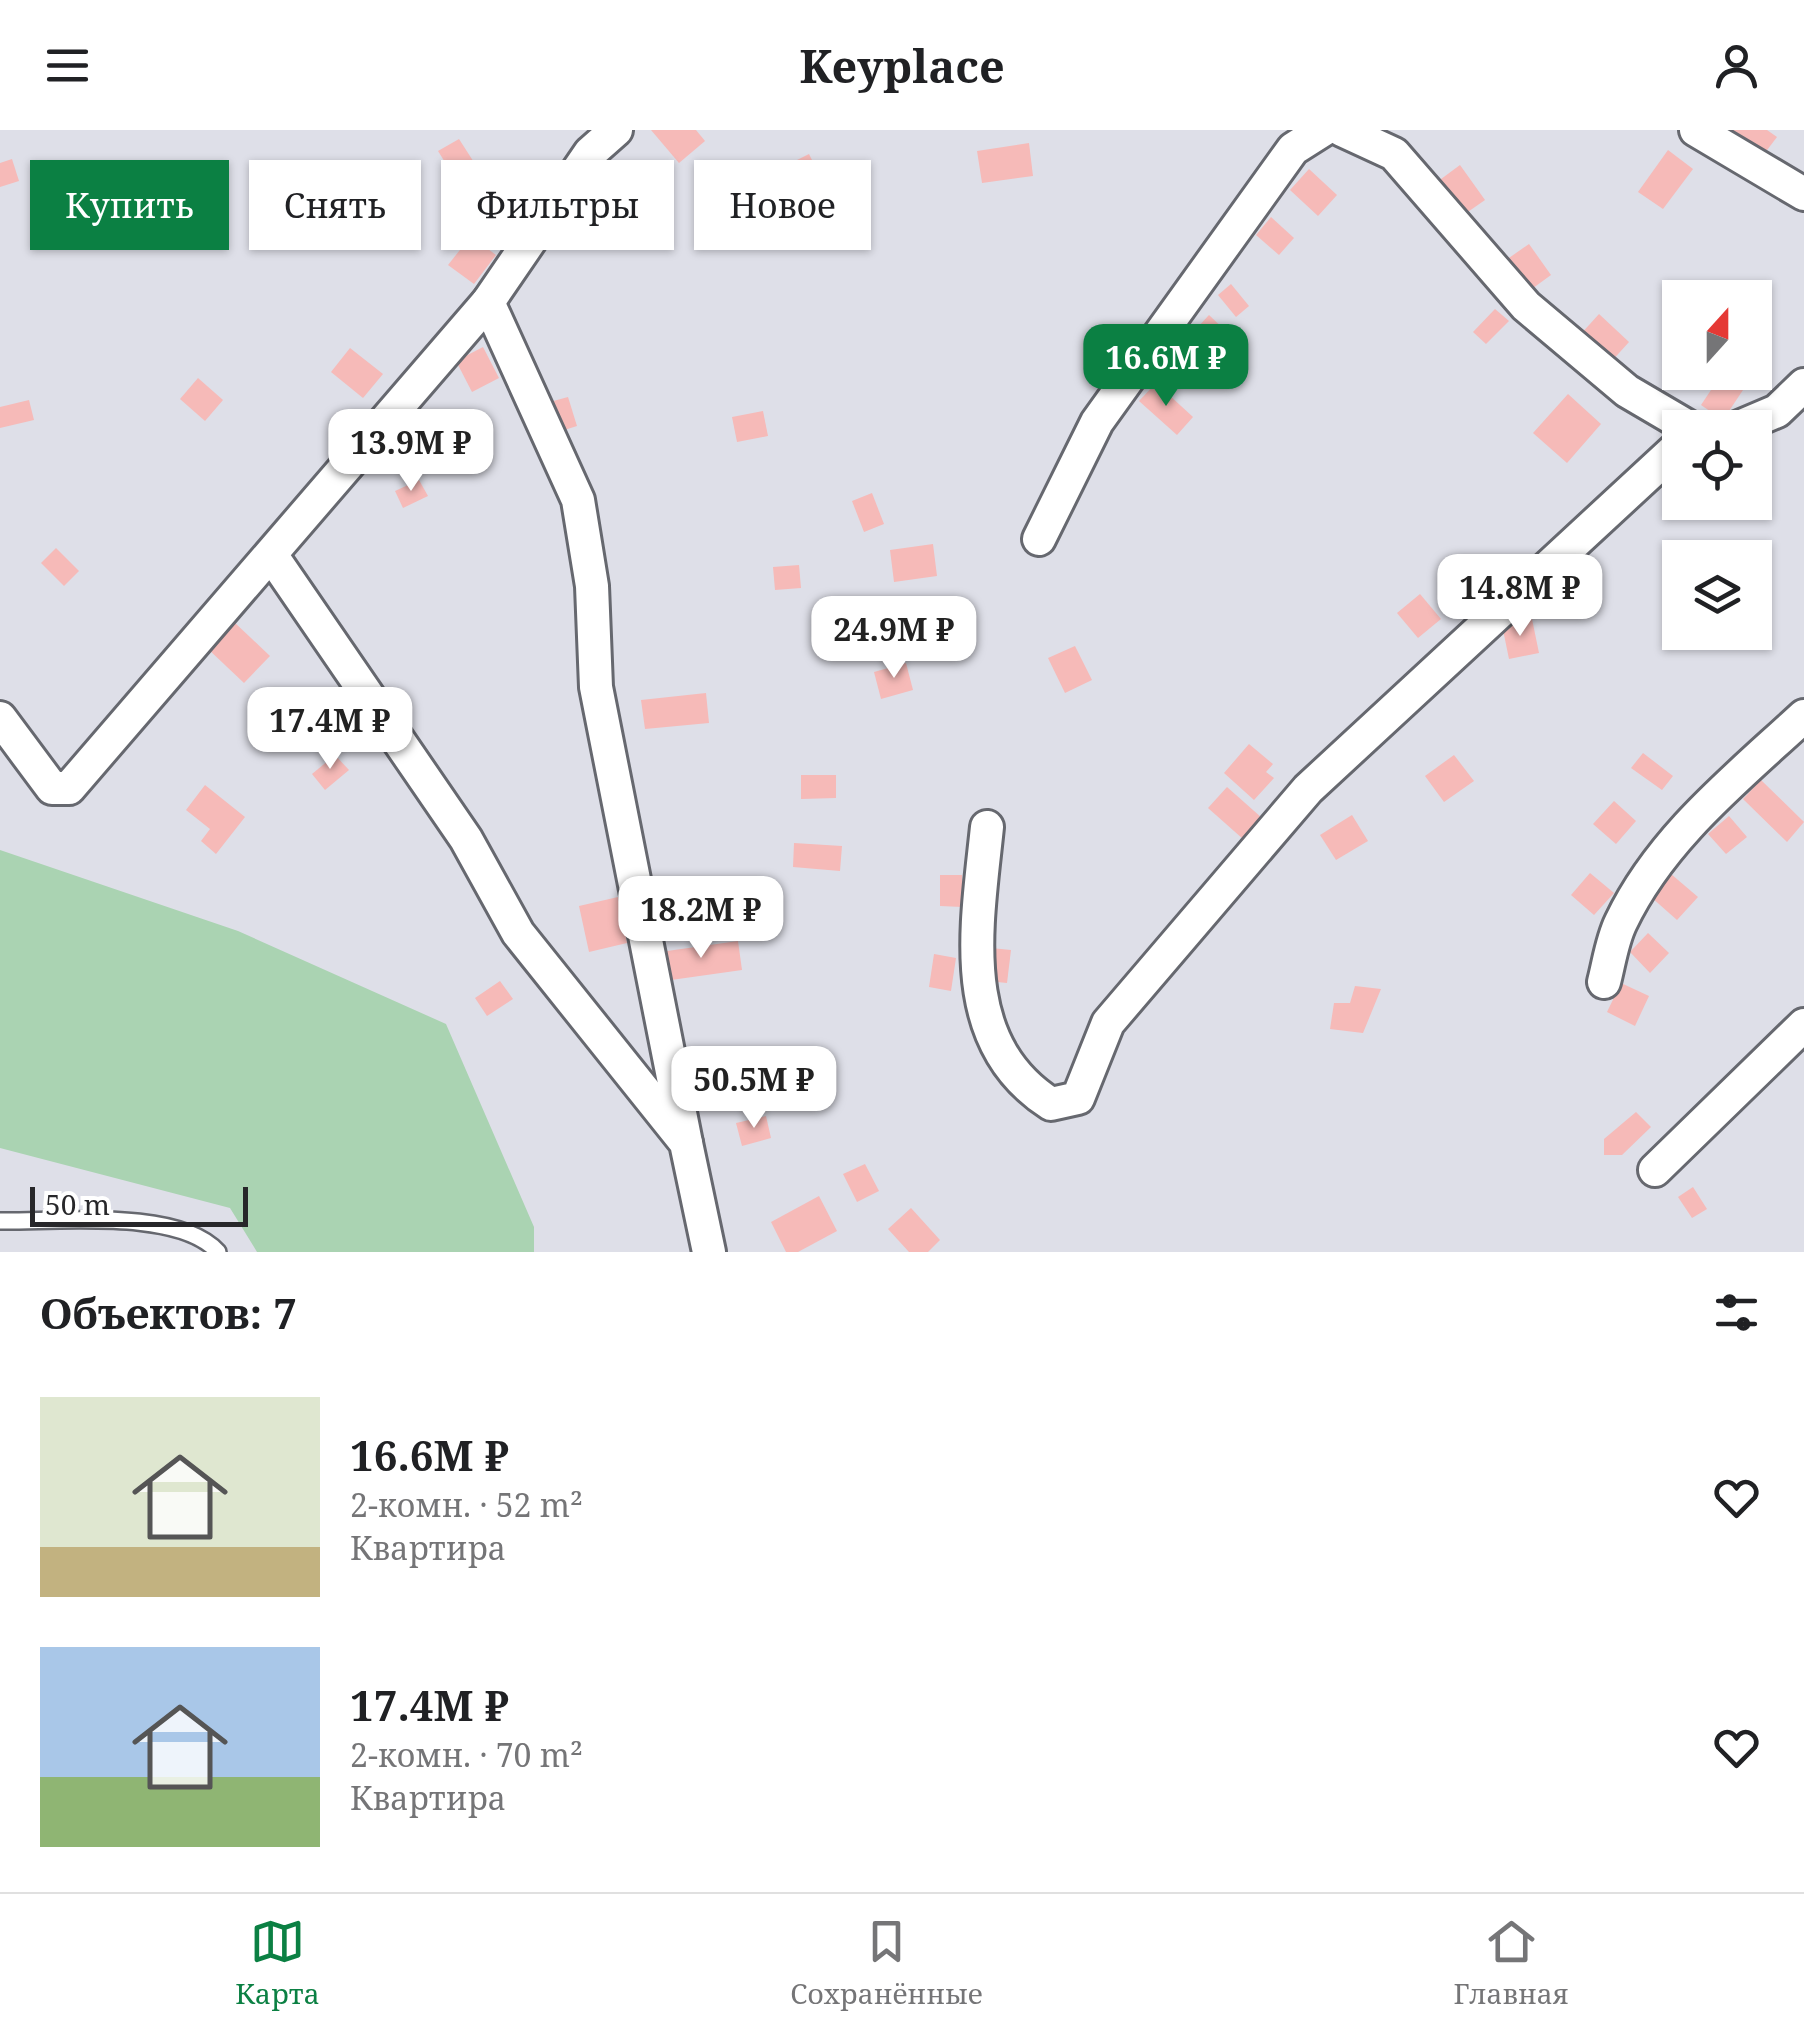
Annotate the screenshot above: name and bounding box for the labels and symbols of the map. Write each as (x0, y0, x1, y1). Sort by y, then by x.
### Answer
north arrow (1662, 280, 1772, 390)
pin: 16.6M ₽ (1074, 324, 1258, 409)
pin: 13.9M ₽ (319, 409, 503, 494)
pin: 14.8M ₽ (1428, 554, 1612, 639)
pin: 24.9M ₽ (802, 596, 986, 681)
pin: 17.4M ₽ (238, 687, 422, 772)
pin: 18.2M ₽ (609, 876, 793, 961)
pin: 50.5M ₽ (662, 1046, 846, 1131)
scale bar (30, 1182, 248, 1226)

